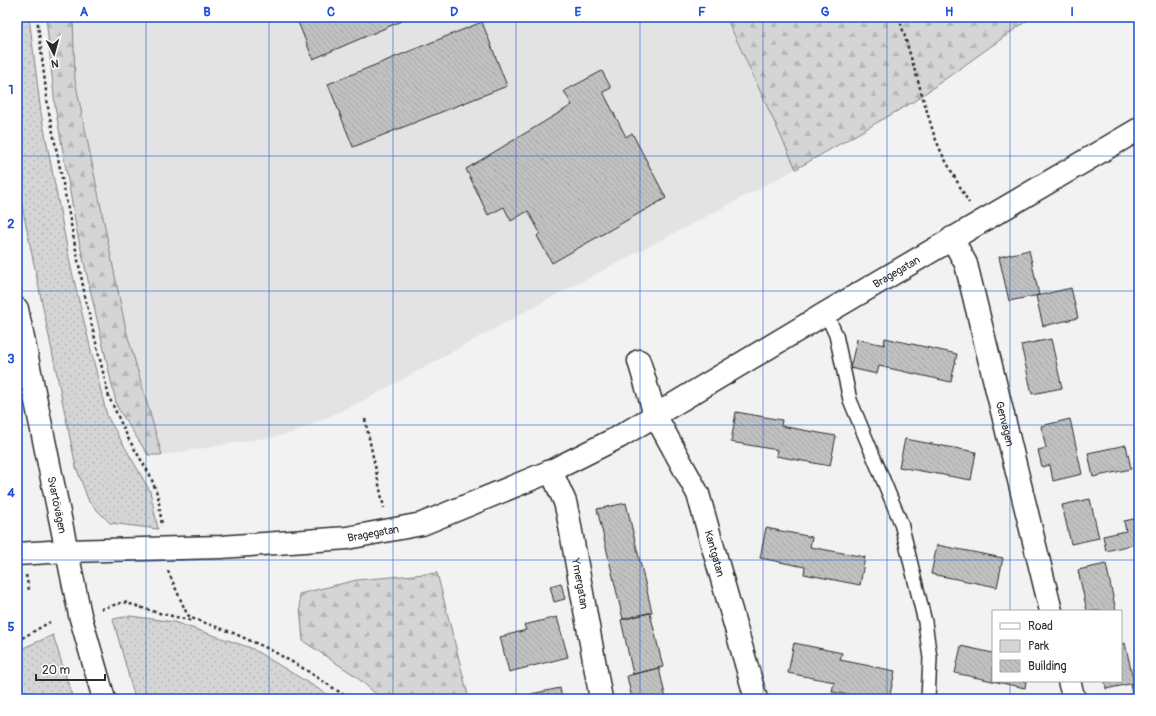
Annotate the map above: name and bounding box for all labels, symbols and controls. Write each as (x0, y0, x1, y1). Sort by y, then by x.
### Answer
text: A (80, 4, 89, 20)
text: B (203, 4, 211, 20)
text: C (327, 4, 335, 20)
text: D (450, 4, 458, 20)
text: E (575, 4, 582, 20)
text: F (698, 4, 706, 20)
text: G (821, 4, 830, 20)
text: H (945, 4, 953, 20)
text: I (1070, 4, 1074, 20)
north arrow (34, 34, 74, 74)
text: N (50, 57, 59, 70)
text: 1 (8, 82, 14, 98)
text: 2 (7, 216, 15, 232)
street label: Bragegatan (871, 253, 922, 290)
text: 3 (7, 351, 15, 367)
street label: Genvägen (993, 400, 1017, 448)
street label: Svartövägen (45, 475, 70, 535)
text: 4 (7, 485, 15, 501)
street label: Bragegatan (346, 522, 400, 544)
street label: Kantgatan (702, 529, 728, 578)
street label: Ymergatan (569, 556, 591, 610)
legend (992, 610, 1122, 682)
text: 5 (7, 619, 15, 635)
text: Road (1028, 619, 1053, 634)
text: Park (1028, 639, 1049, 654)
scale bar (36, 656, 105, 682)
text: Building (1028, 659, 1067, 674)
text: 20 m (42, 663, 71, 678)

